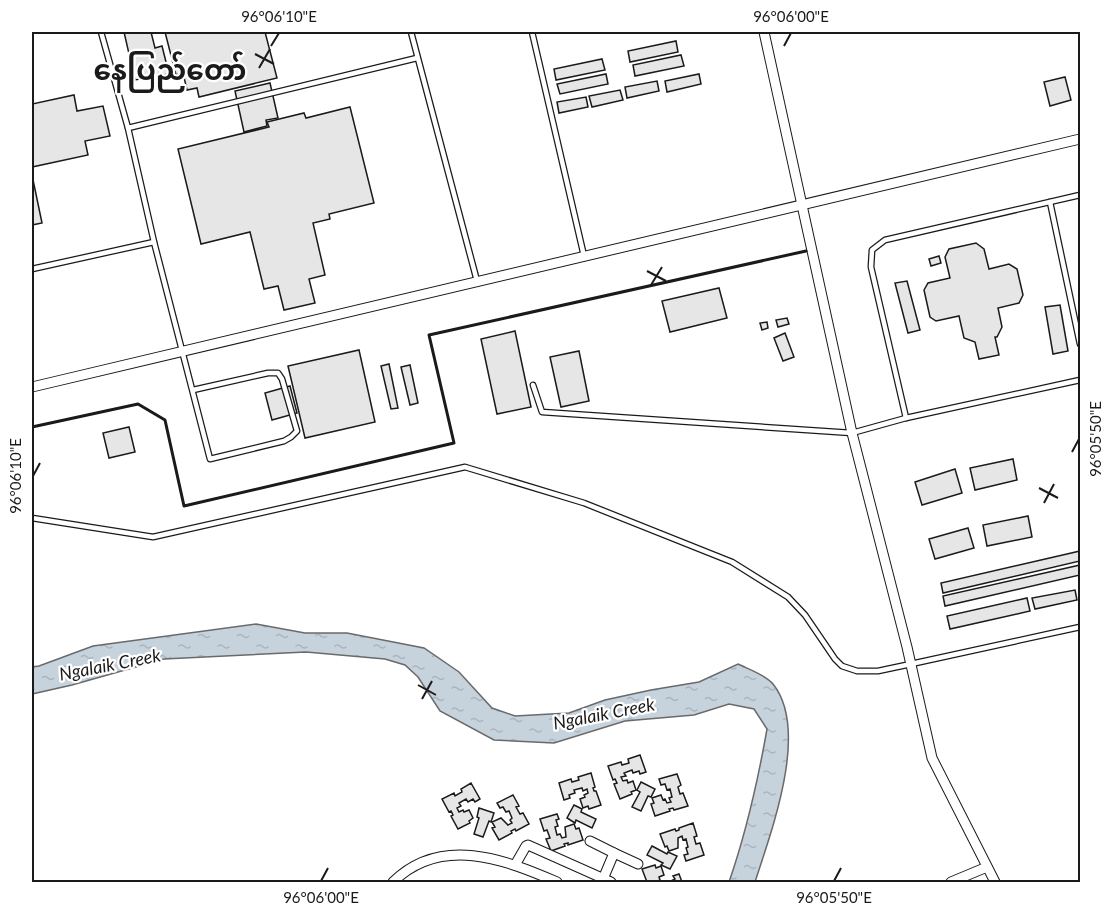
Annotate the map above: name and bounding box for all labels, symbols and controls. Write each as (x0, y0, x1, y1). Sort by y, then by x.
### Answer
text: 96°06'10"E (241, 7, 317, 25)
text: 96°06'00"E (753, 7, 829, 25)
district label: နေပြည်တော် (94, 51, 246, 93)
text: 96°05'50"E (1086, 401, 1104, 477)
text: 96°06'10"E (6, 438, 24, 514)
water label: Ngalaik Creek (57, 643, 163, 685)
water label: Ngalaik Creek (551, 692, 657, 734)
text: 96°06'00"E (283, 888, 359, 906)
text: 96°05'50"E (796, 888, 872, 906)

